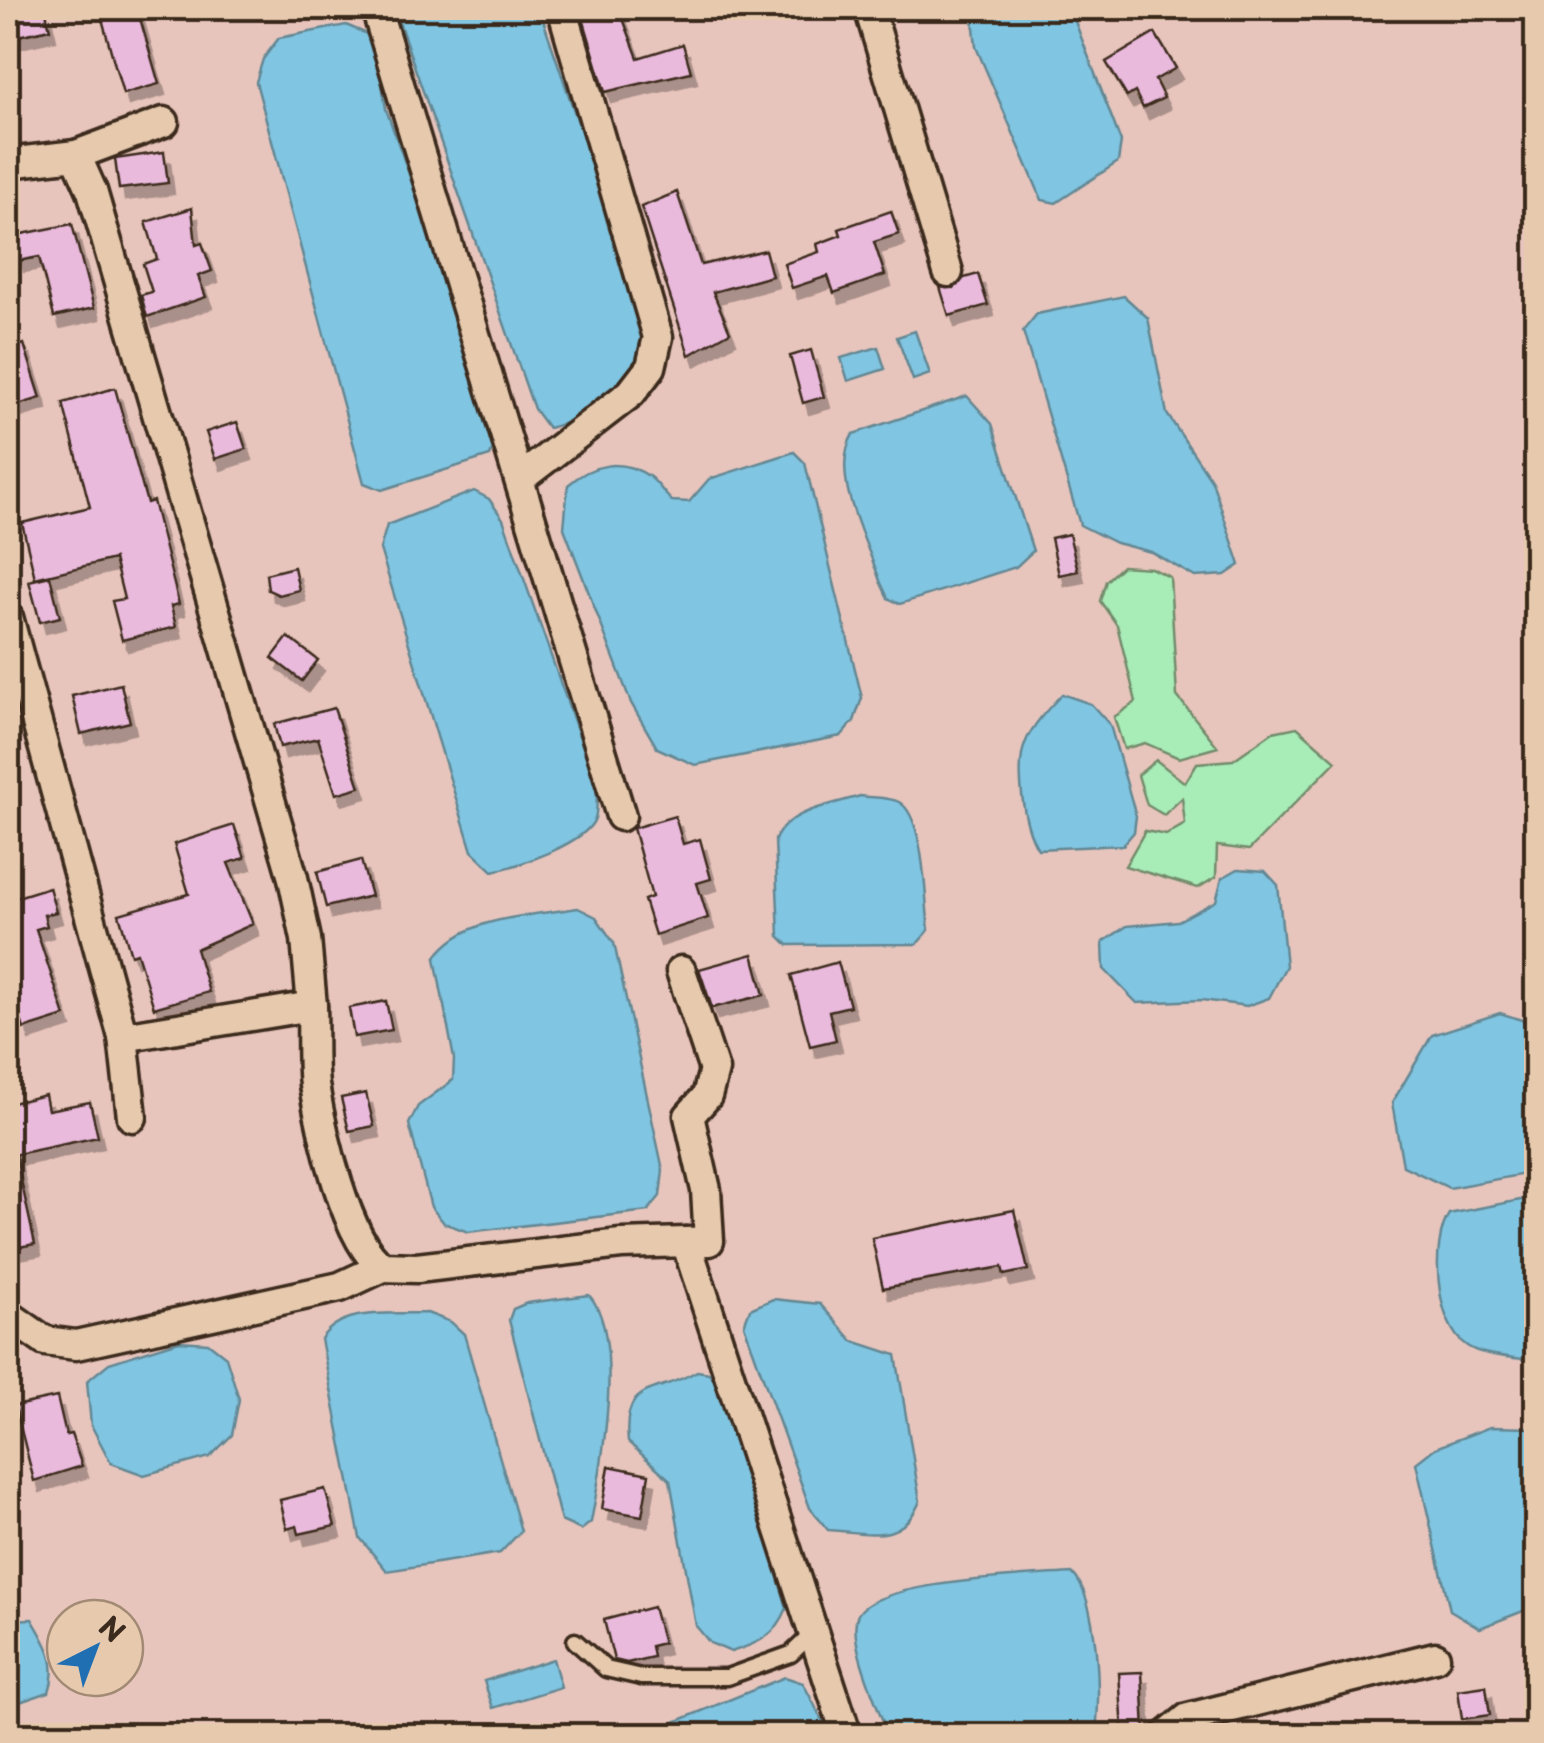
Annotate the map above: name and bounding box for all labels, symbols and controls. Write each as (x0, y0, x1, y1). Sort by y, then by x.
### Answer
north arrow (45, 1598, 145, 1698)
text: N (90, 1605, 135, 1652)

